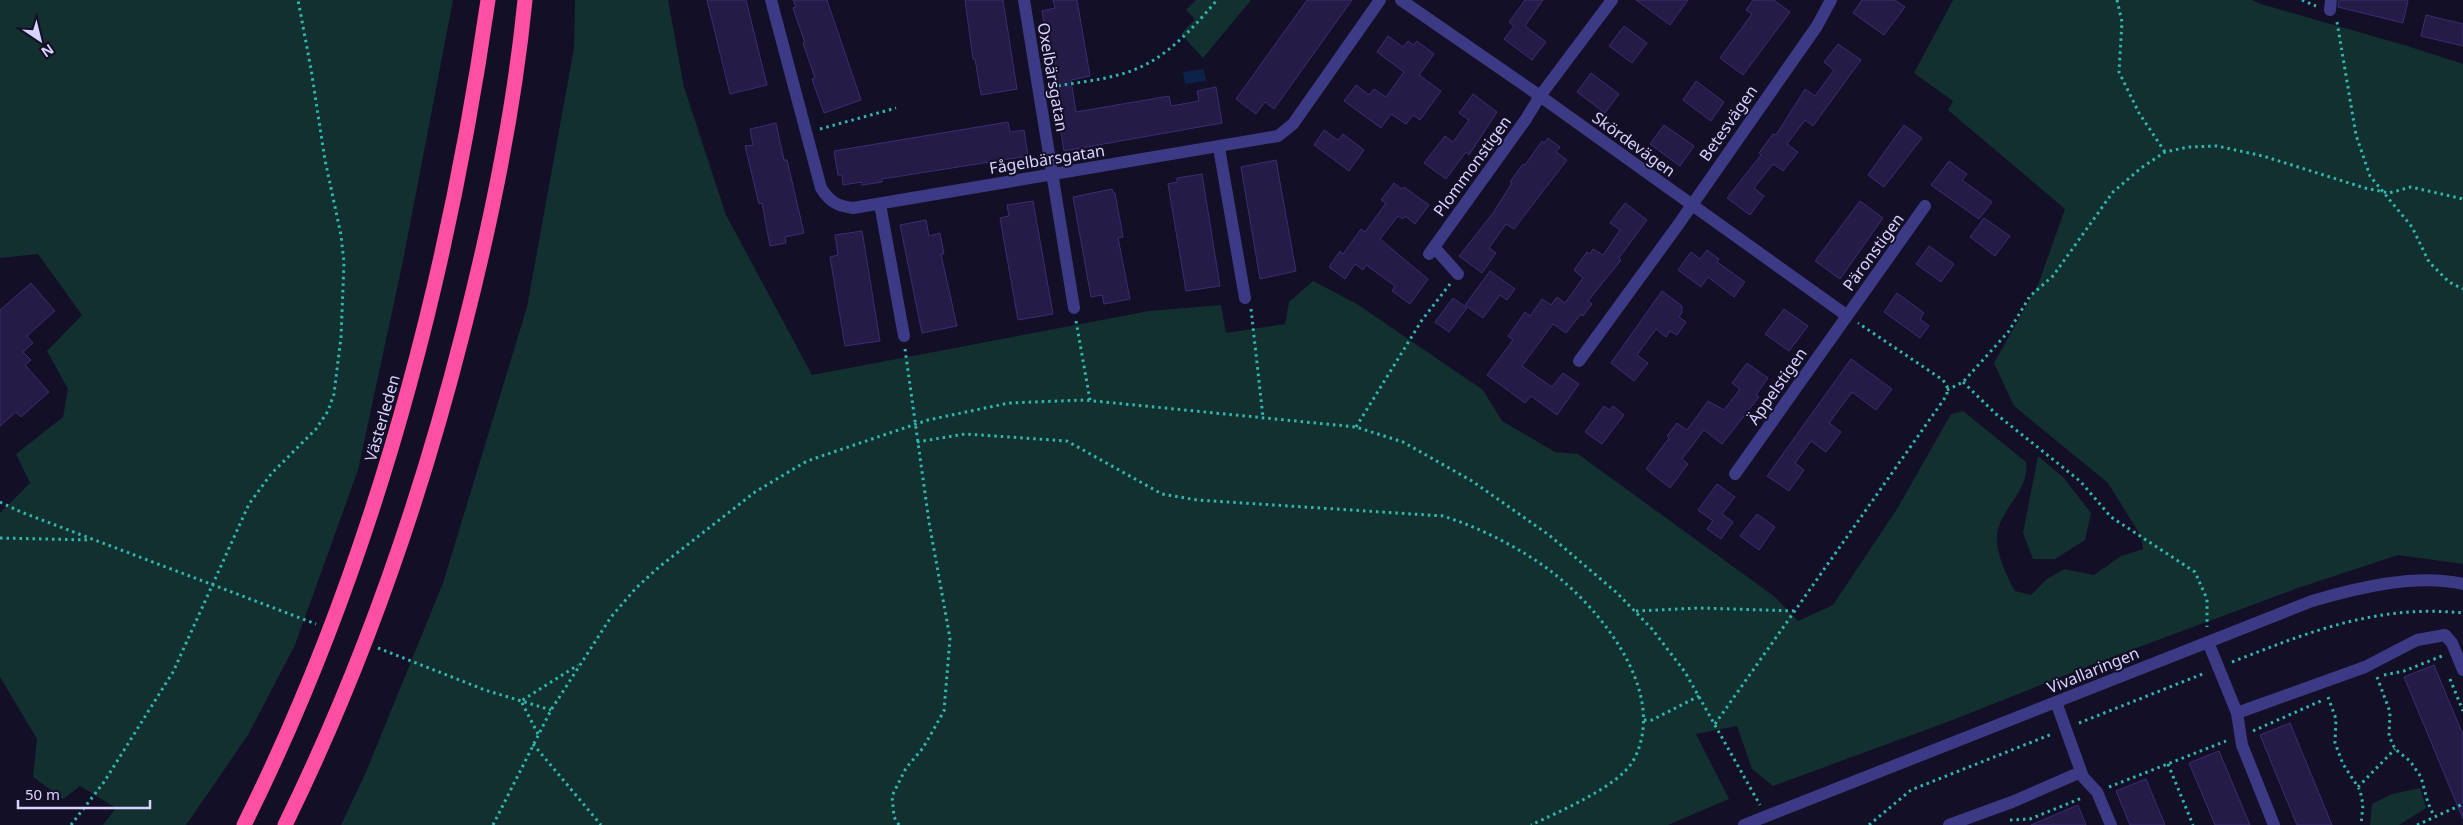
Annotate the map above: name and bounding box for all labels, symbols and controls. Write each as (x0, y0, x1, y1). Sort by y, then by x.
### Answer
north arrow (15, 15, 65, 65)
street label: Oxelbärsgatan (1033, 21, 1073, 133)
text: N (38, 40, 58, 62)
street label: Betesvägen (1694, 81, 1762, 165)
street label: Skördevägen (1588, 106, 1680, 182)
street label: Plommonstigen (1428, 111, 1516, 221)
street label: Fågelbärsgatan (988, 139, 1106, 179)
street label: Päronstigen (1837, 209, 1909, 295)
street label: Äppelstigen (1742, 343, 1812, 429)
street label: Västerleden (359, 372, 405, 464)
street label: Vivallaringen (2044, 642, 2142, 698)
scale bar (18, 778, 150, 810)
text: 50 m (25, 784, 60, 804)

